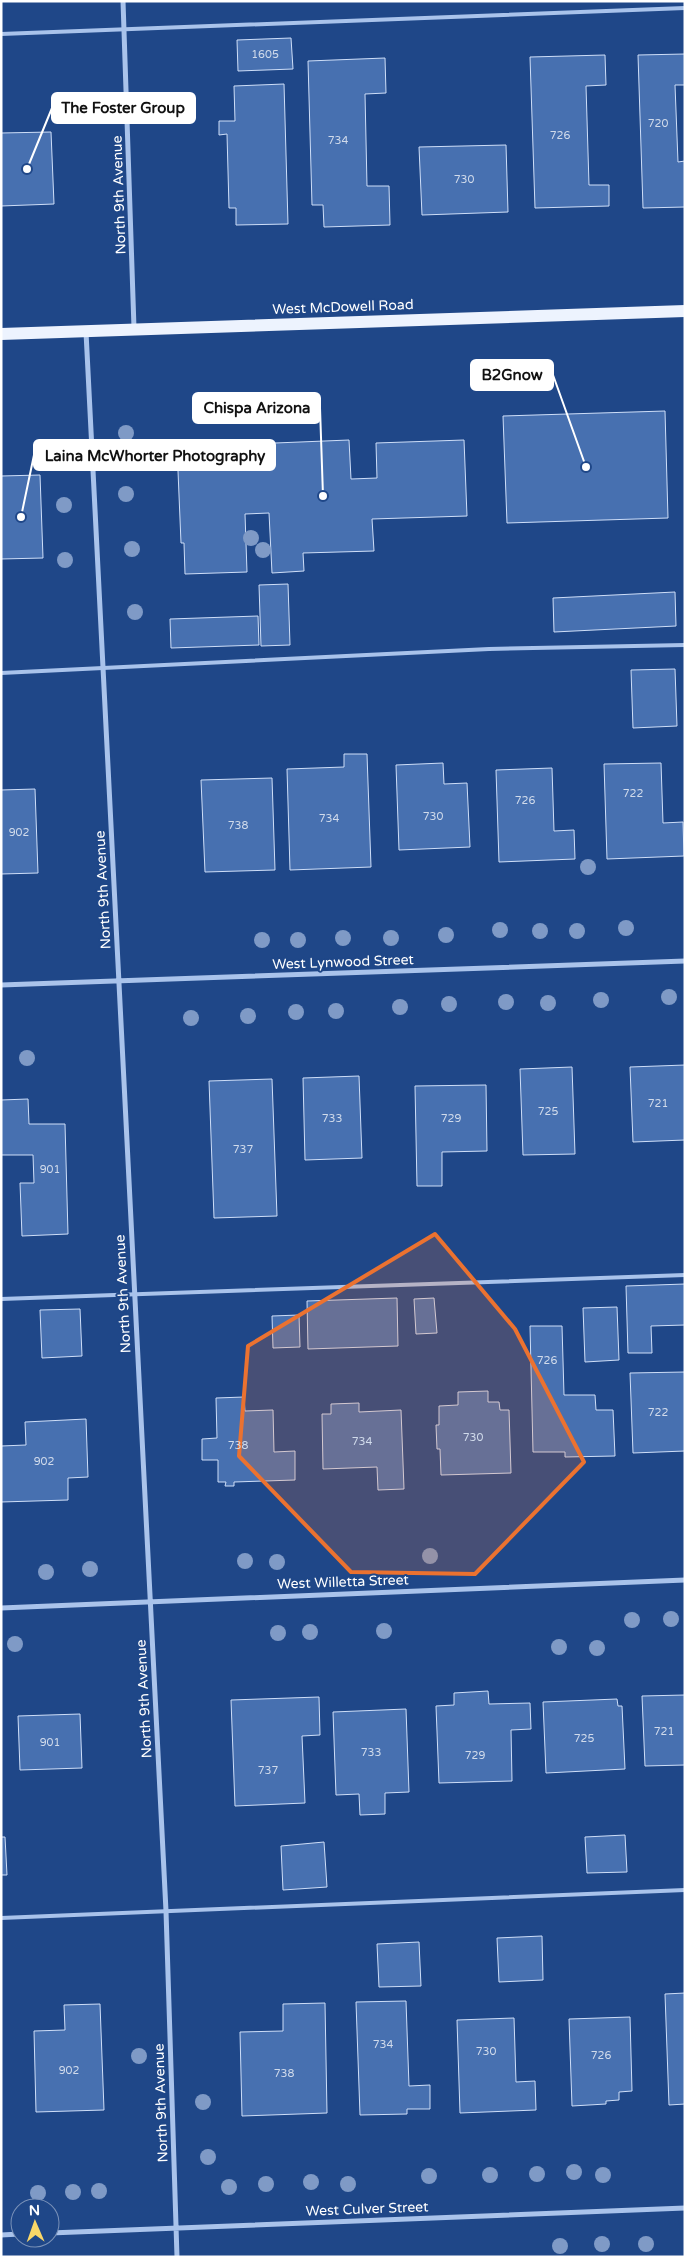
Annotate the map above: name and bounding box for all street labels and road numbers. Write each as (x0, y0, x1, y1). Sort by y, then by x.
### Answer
street label: North 9th Avenue (108, 135, 130, 255)
street label: West McDowell Road (272, 296, 414, 318)
street label: North 9th Avenue (91, 830, 115, 950)
street label: West Lynwood Street (272, 951, 415, 973)
street label: North 9th Avenue (111, 1234, 135, 1354)
street label: West Willetta Street (277, 1571, 410, 1593)
street label: North 9th Avenue (132, 1639, 156, 1759)
street label: North 9th Avenue (150, 2043, 172, 2163)
street label: West Culver Street (305, 2198, 429, 2220)

